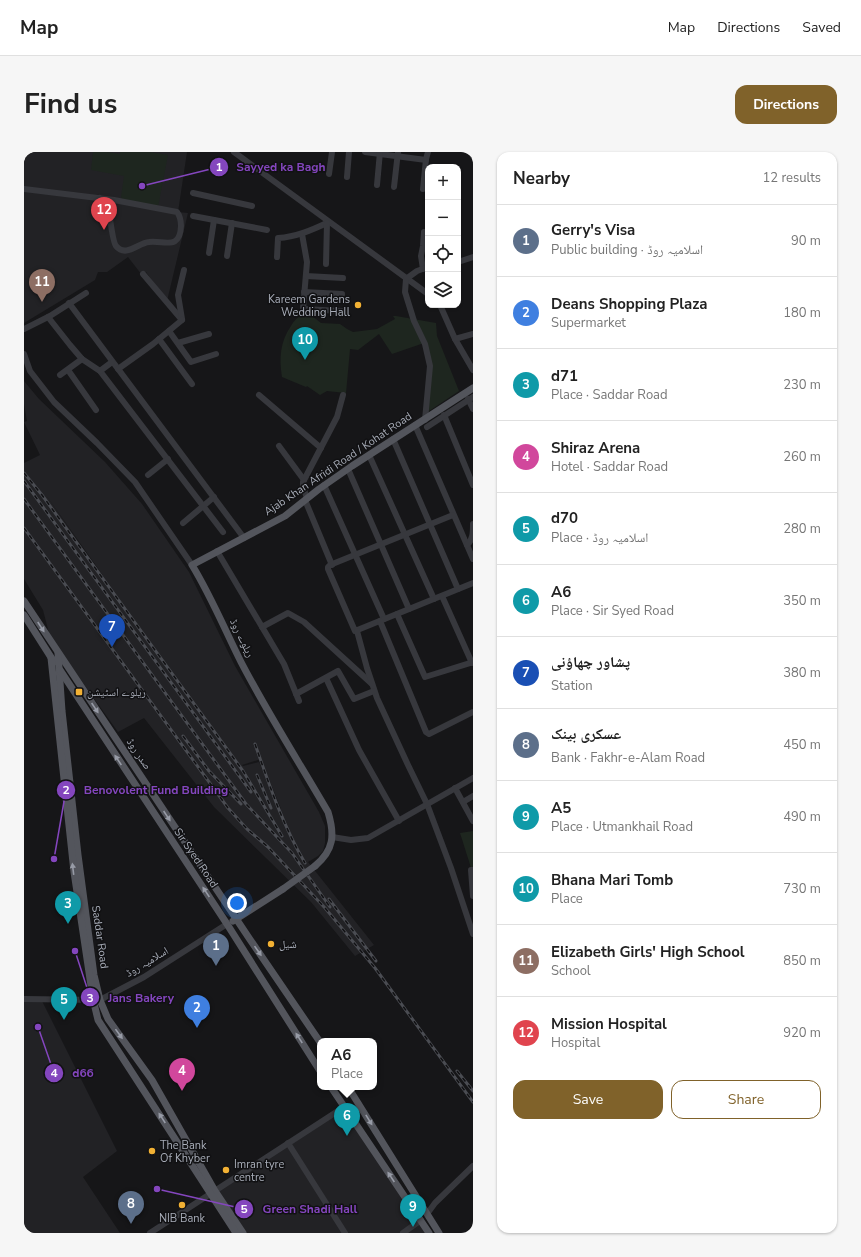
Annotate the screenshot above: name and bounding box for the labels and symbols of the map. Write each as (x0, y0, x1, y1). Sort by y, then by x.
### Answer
callout: Sayyed ka Bagh (209, 155, 334, 179)
text: 1 (215, 159, 223, 175)
text: Sayyed ka Bagh (236, 159, 326, 175)
pin: 12 (91, 197, 117, 230)
pin: 11 (29, 269, 55, 302)
place label: Kareem Gardens Wedding Hall (268, 292, 351, 320)
marker: Kareem Gardens Wedding Hall (353, 300, 363, 310)
pin: 10 (292, 327, 318, 360)
street label: Ajab Khan Afridi Road / Kohat Road (261, 409, 415, 519)
pin: 7 (99, 614, 125, 647)
street label: ریلوے روڈ (226, 616, 258, 660)
one-way arrow (37, 621, 45, 632)
place label: ریلوے اسٹیشن (87, 685, 146, 700)
marker: ریلوے اسٹیشن (74, 687, 84, 697)
one-way arrow (91, 703, 99, 713)
street label: صدر روڈ (123, 735, 155, 773)
one-way arrow (114, 755, 122, 765)
callout: Benovolent Fund Building (56, 778, 236, 802)
text: 2 (62, 782, 70, 798)
text: Benovolent Fund Building (84, 782, 228, 798)
one-way arrow (163, 811, 171, 821)
street label: Sir Syed Road (170, 825, 222, 891)
one-way arrow (70, 863, 77, 875)
one-way arrow (202, 886, 209, 898)
pin: 3 (55, 891, 81, 924)
your location (227, 893, 247, 913)
street label: Saddar Road (88, 904, 112, 970)
pin: 1 (203, 933, 229, 966)
place label: شیل (279, 937, 297, 952)
marker: شیل (266, 939, 276, 949)
street label: اسلامیہ روڈ (123, 943, 171, 981)
one-way arrow (254, 946, 262, 957)
callout: Jans Bakery (80, 985, 182, 1009)
pin: 5 (51, 987, 77, 1020)
text: 3 (86, 990, 94, 1006)
text: Jans Bakery (107, 990, 175, 1006)
pin: 2 (184, 995, 210, 1028)
one-way arrow (115, 1028, 123, 1039)
one-way arrow (295, 1033, 302, 1044)
pin: 4 (169, 1058, 195, 1091)
callout: d66 (44, 1061, 102, 1085)
text: 4 (50, 1065, 58, 1081)
text: d66 (72, 1065, 94, 1081)
pin: 6 (334, 1103, 360, 1136)
one-way arrow (158, 1113, 166, 1123)
one-way arrow (366, 1114, 373, 1126)
place label: The Bank Of Khyber (160, 1138, 210, 1166)
marker: The Bank Of Khyber (147, 1146, 157, 1156)
place label: Imran tyre centre (234, 1157, 284, 1185)
marker: Imran tyre centre (221, 1165, 231, 1175)
one-way arrow (387, 1171, 395, 1182)
pin: 8 (118, 1191, 144, 1224)
pin: 9 (400, 1194, 426, 1227)
callout: Green Shadi Hall (234, 1197, 365, 1221)
marker: NIB Bank (177, 1200, 187, 1210)
text: 5 (240, 1201, 248, 1217)
text: Green Shadi Hall (263, 1201, 358, 1217)
place label: NIB Bank (159, 1211, 206, 1226)

